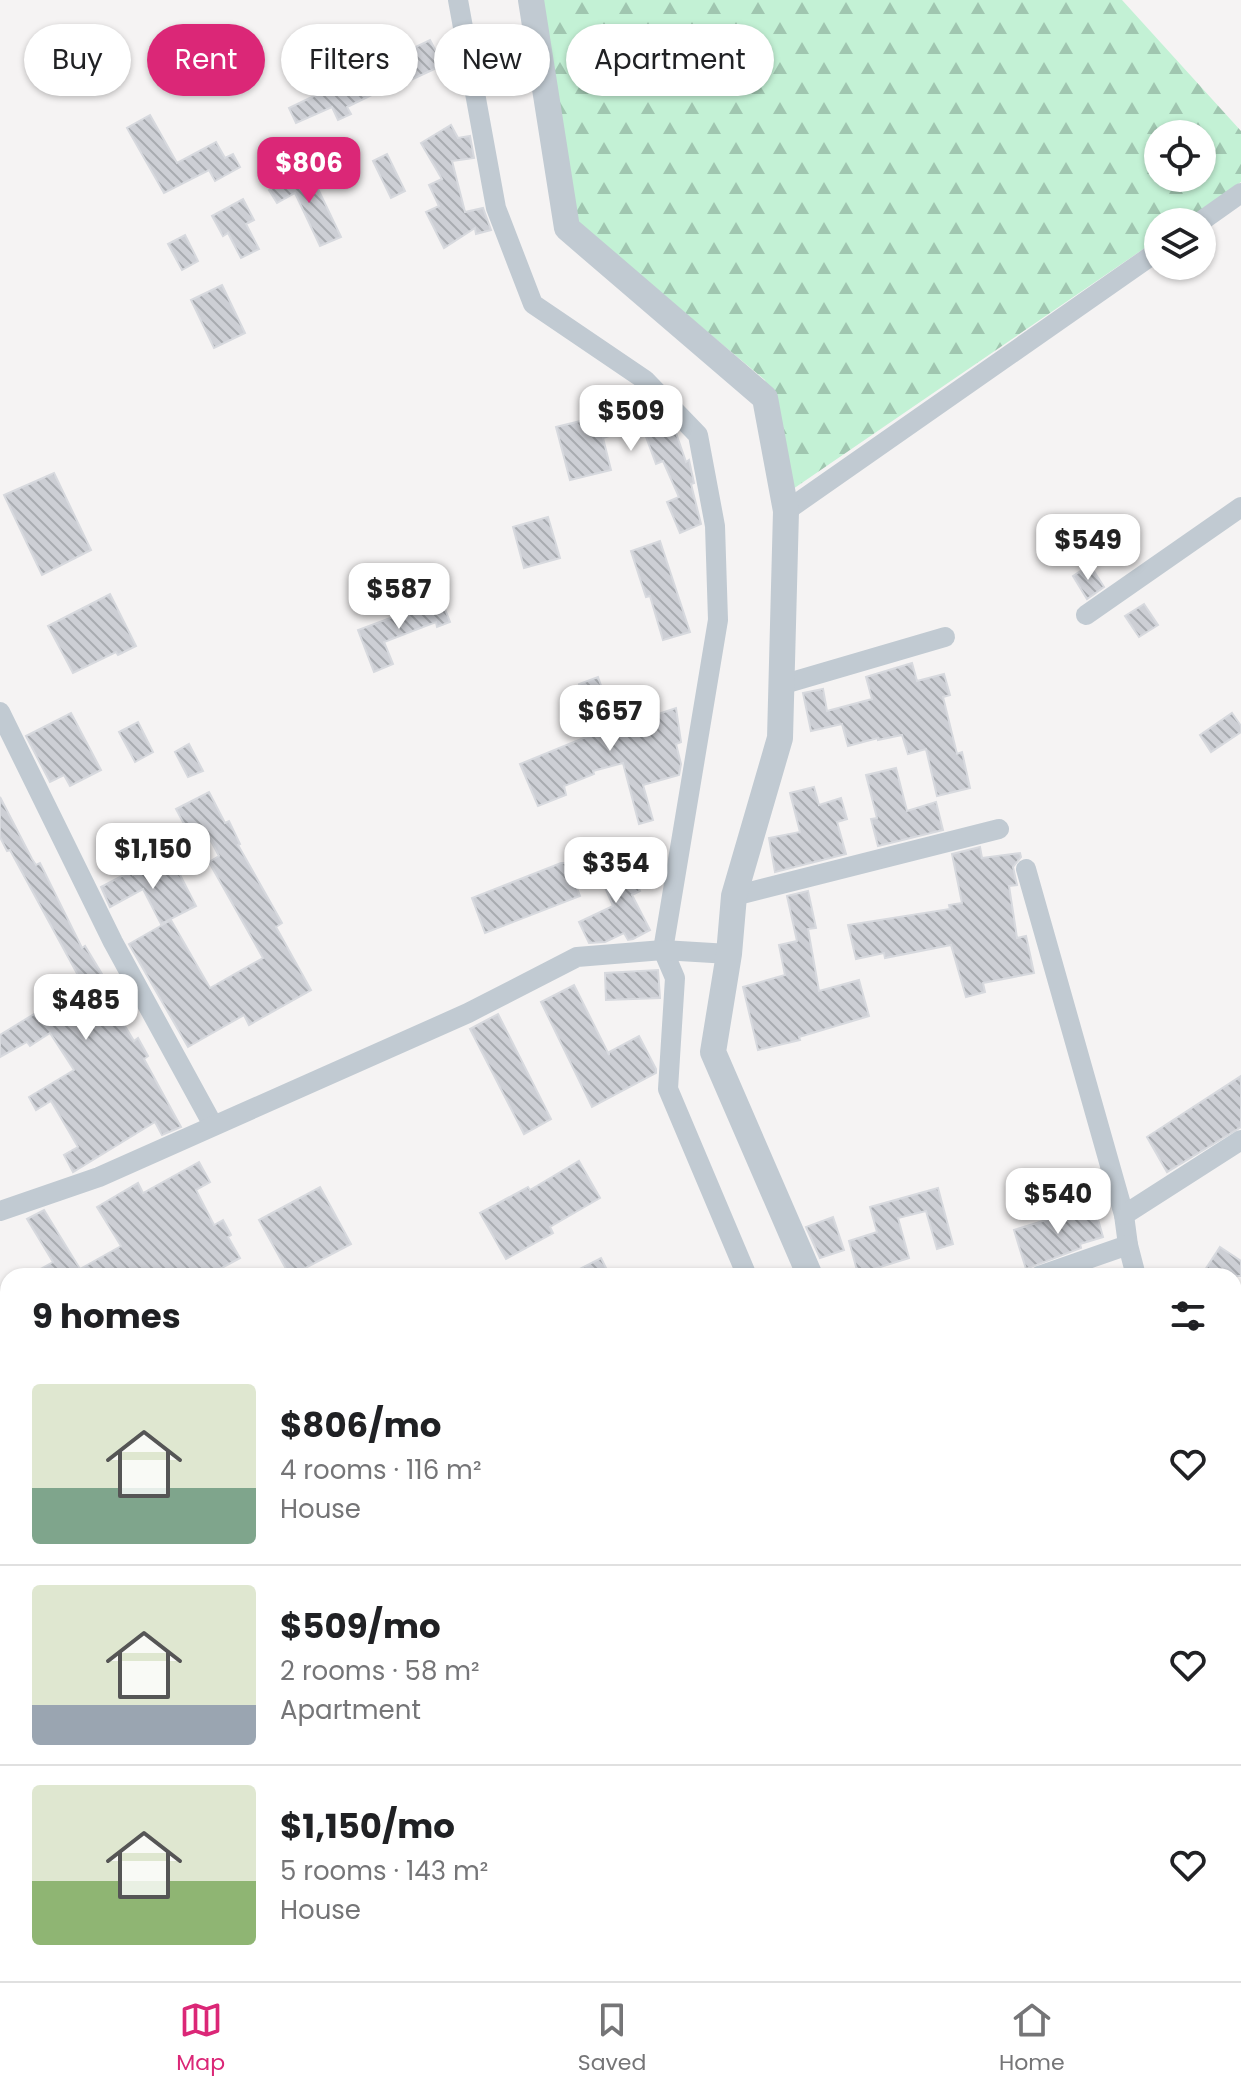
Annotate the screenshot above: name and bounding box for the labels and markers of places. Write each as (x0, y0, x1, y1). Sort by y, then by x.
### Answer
pin: $806 (262, 137, 356, 205)
pin: $509 (584, 385, 678, 453)
pin: $549 (1041, 514, 1135, 582)
pin: $587 (352, 563, 446, 631)
pin: $657 (563, 685, 657, 753)
pin: $1,150 (88, 823, 218, 891)
pin: $354 (569, 837, 663, 905)
pin: $485 (39, 974, 133, 1042)
pin: $540 (1011, 1168, 1105, 1236)

